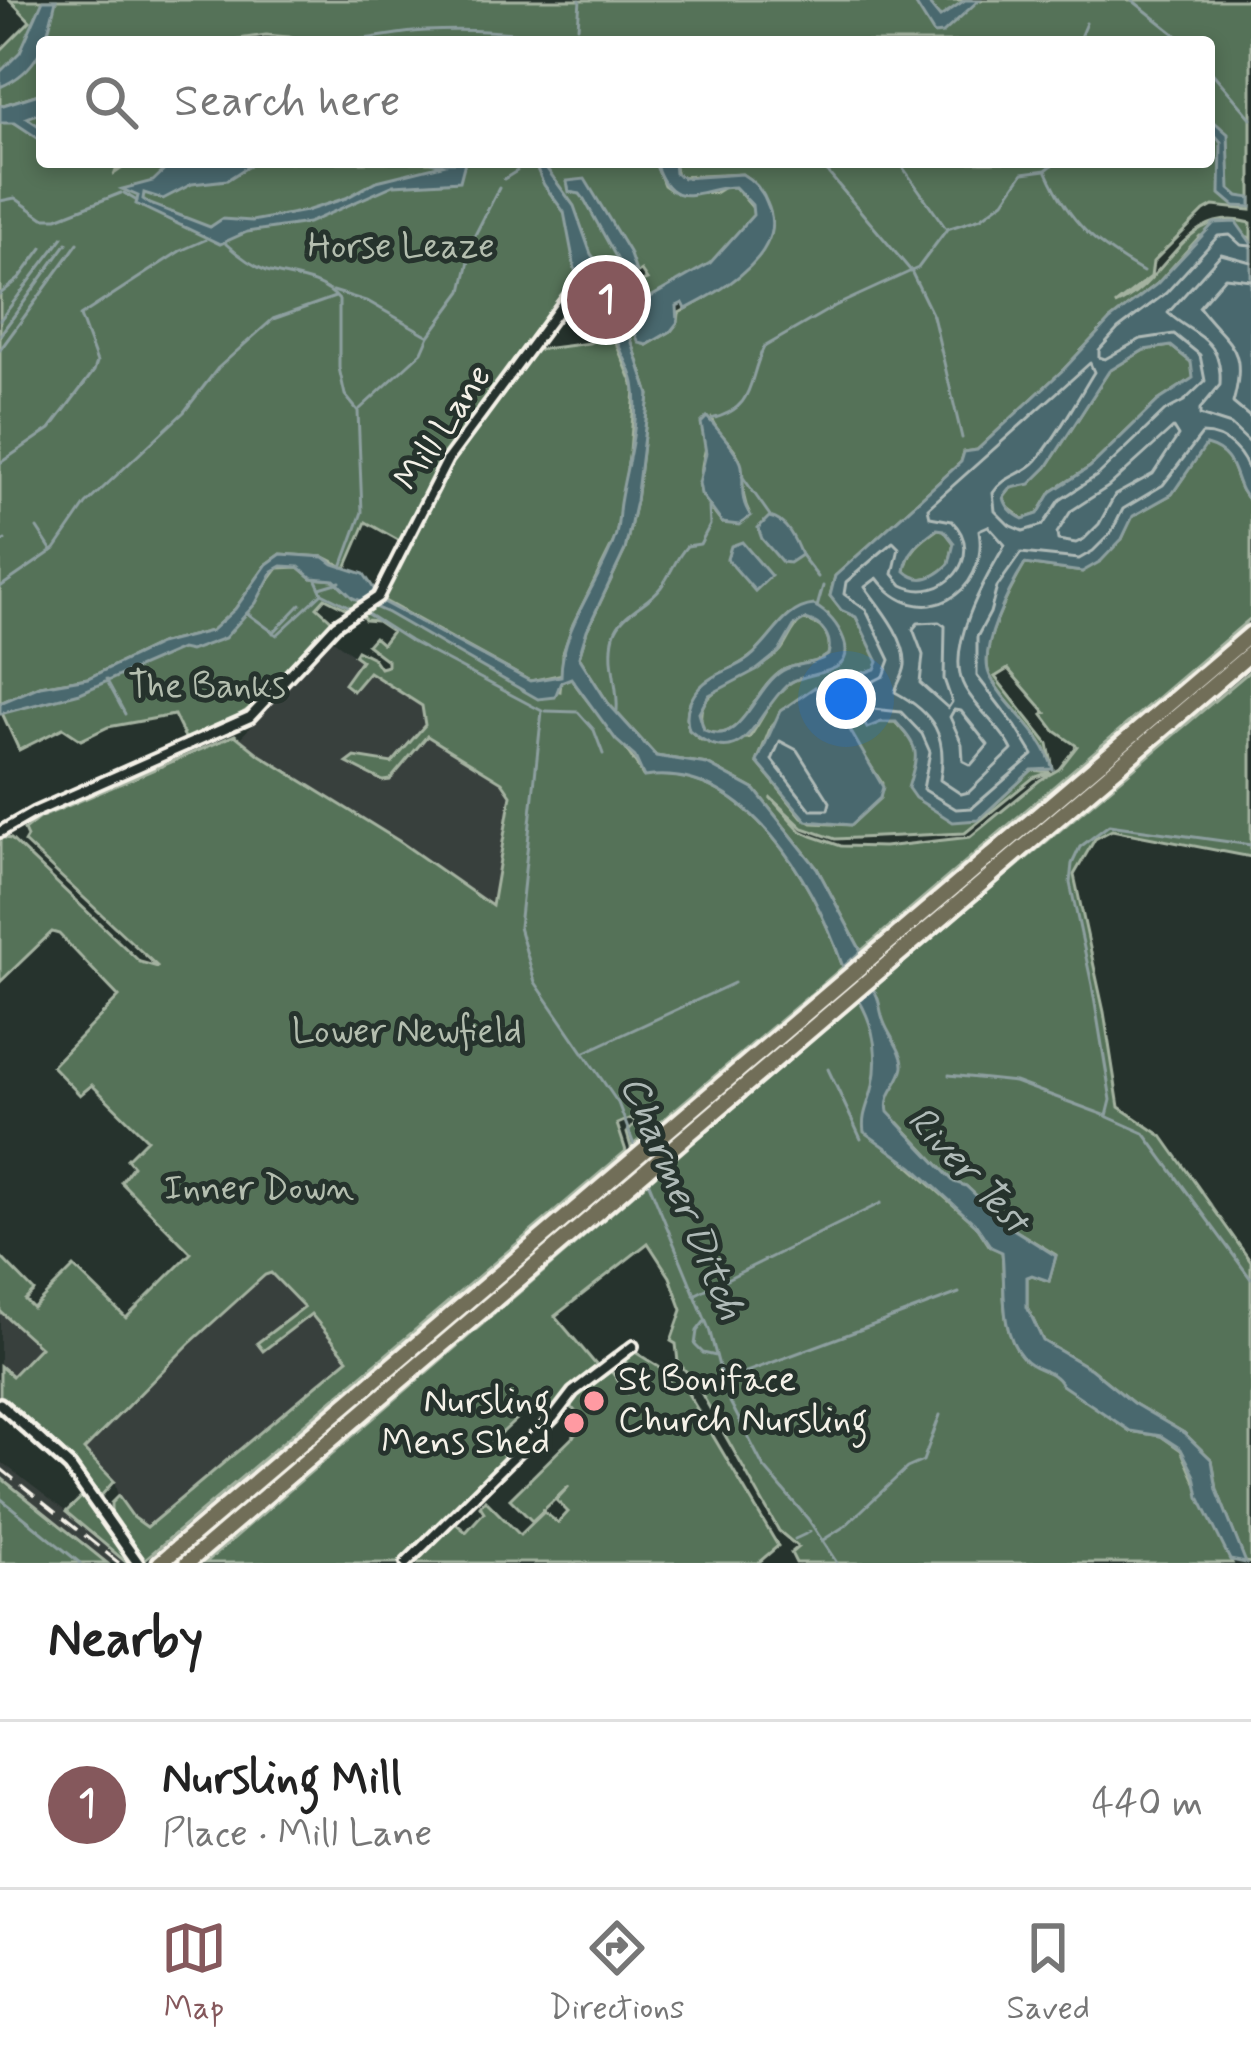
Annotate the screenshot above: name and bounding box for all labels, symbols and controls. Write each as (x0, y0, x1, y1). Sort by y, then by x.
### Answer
search box (36, 36, 1215, 168)
icon: search (78, 69, 144, 135)
text: Search here (174, 73, 401, 132)
park label: Horse Leaze (307, 224, 495, 271)
pin: 1 (567, 255, 645, 345)
street label: Mill Lane (385, 356, 503, 500)
park label: The Banks (128, 664, 286, 711)
your location (816, 669, 876, 729)
park label: Lower Newfield (292, 1009, 522, 1056)
water label: Charmer Ditch (607, 1068, 755, 1328)
water label: River Test (895, 1096, 1042, 1249)
park label: Inner Down (164, 1166, 354, 1213)
place label: St Boniface Church Nursling (618, 1357, 868, 1448)
place label: Nursling Mens Shed (381, 1379, 550, 1467)
marker: St Boniface Church Nursling (581, 1388, 607, 1414)
marker: Nursling Mens Shed (561, 1410, 587, 1436)
text: Nearby (48, 1608, 203, 1674)
text: Nursling Mill (162, 1750, 402, 1809)
text: 1 (78, 1779, 96, 1830)
text: 440 m (1092, 1779, 1203, 1830)
text: Place · Mill Lane (162, 1809, 432, 1860)
tab: Map (161, 1915, 227, 2031)
tab: Directions (549, 1915, 685, 2031)
tab: Saved (1007, 1915, 1090, 2031)

